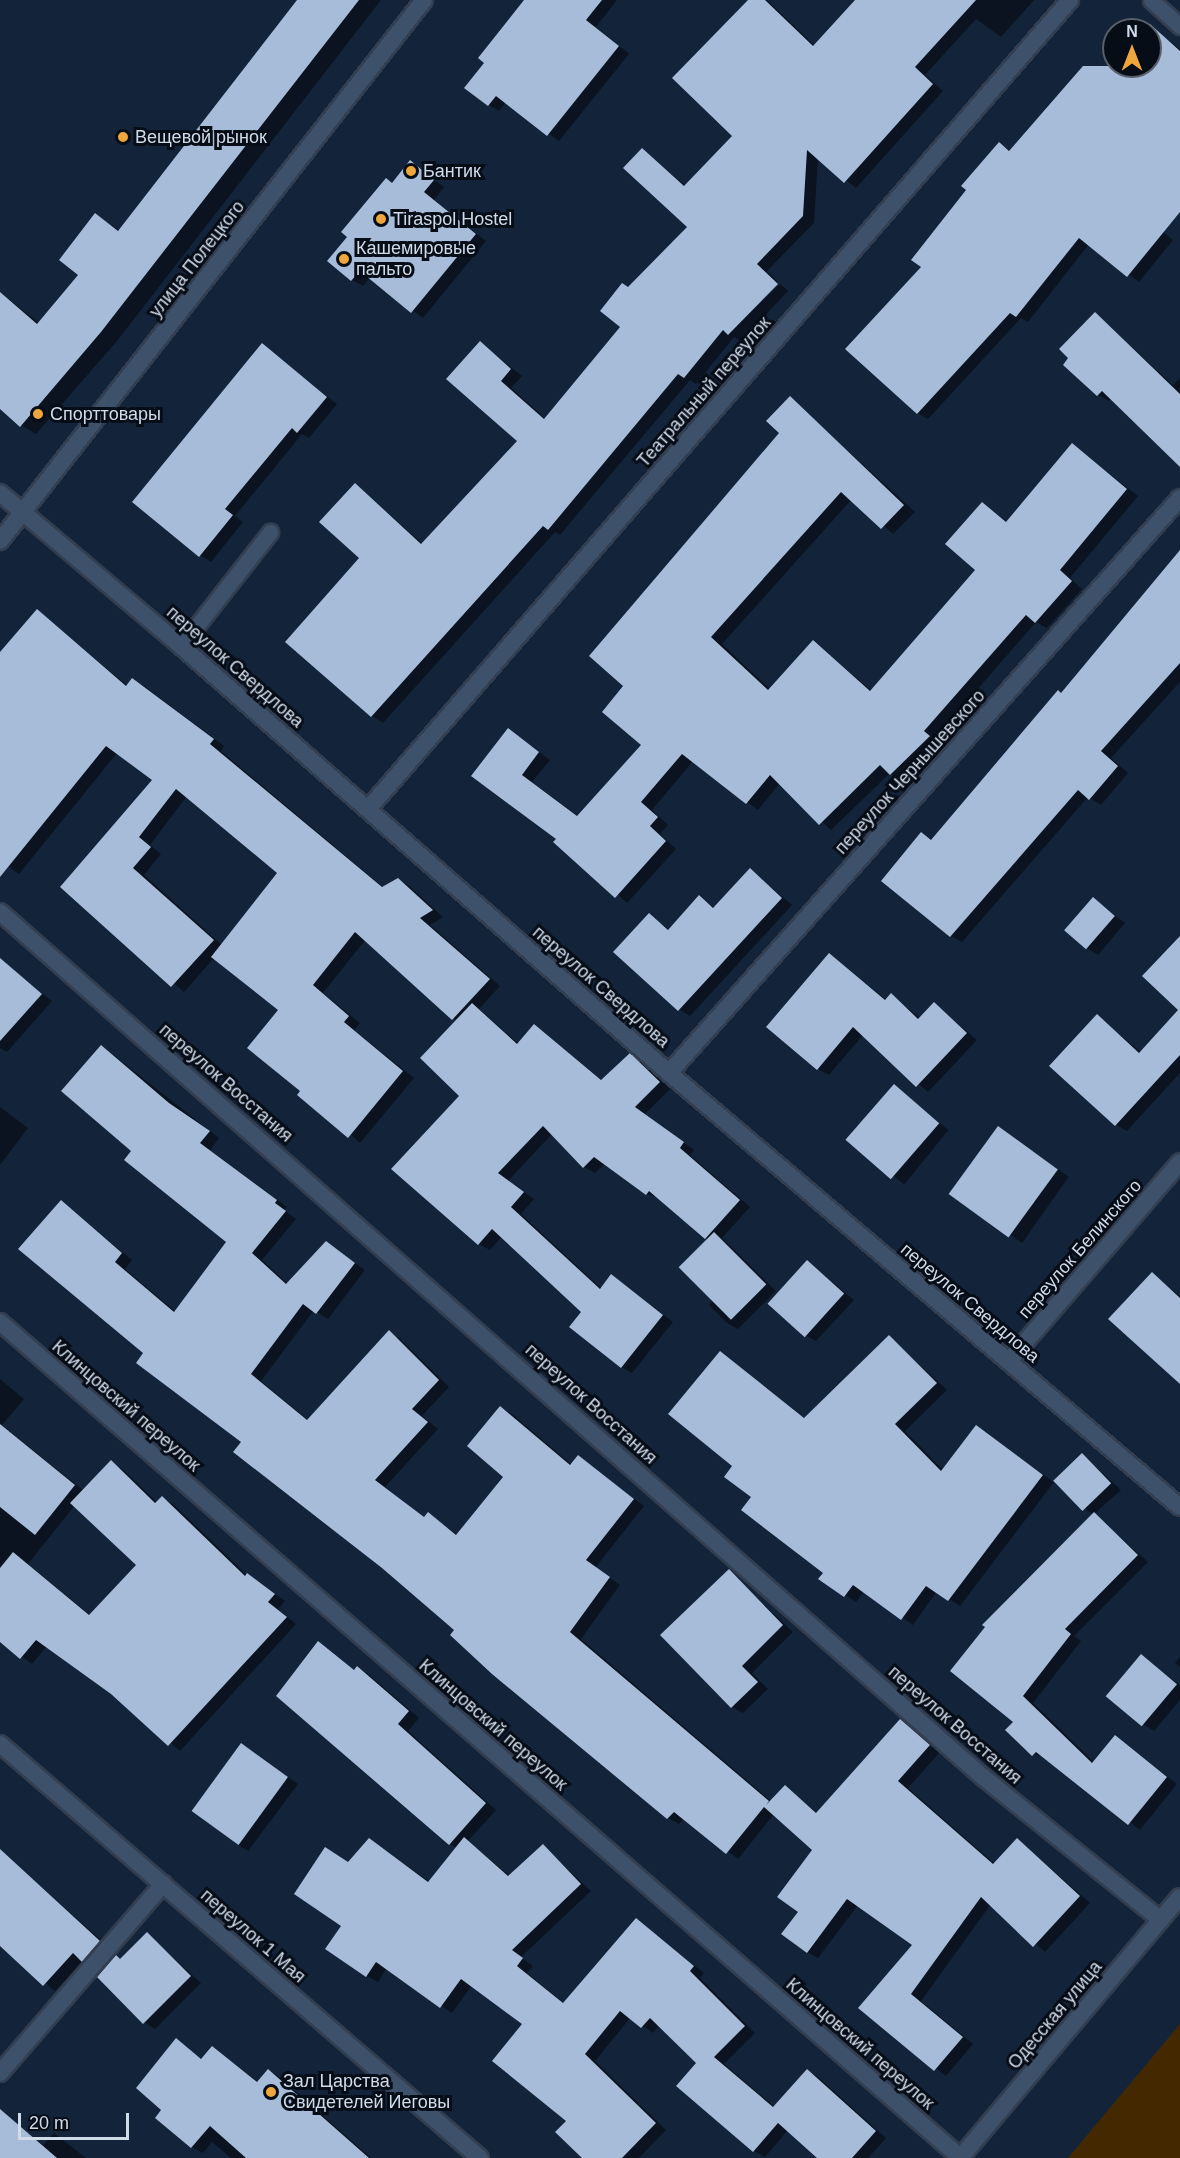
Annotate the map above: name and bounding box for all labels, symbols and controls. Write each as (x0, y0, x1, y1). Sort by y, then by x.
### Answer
north arrow (1102, 18, 1162, 78)
text: N (1126, 23, 1138, 40)
place label: Вещевой рынок (135, 126, 267, 148)
marker: Вещевой рынок (116, 130, 130, 144)
place label: Бантик (423, 160, 481, 182)
marker: Бантик (404, 164, 418, 178)
street label: улица Полецкого (145, 196, 249, 322)
place label: Tiraspol Hostel (393, 208, 512, 230)
marker: Tiraspol Hostel (374, 212, 388, 226)
place label: Кашемировые пальто (356, 238, 476, 280)
marker: Кашемировые пальто (337, 252, 351, 266)
street label: Театральный переулок (633, 312, 775, 472)
place label: Спорттовары (50, 403, 161, 425)
marker: Спорттовары (31, 407, 45, 421)
street label: переулок Свердлова (162, 602, 308, 732)
street label: переулок Чернышевского (830, 685, 990, 859)
street label: переулок Свердлова (528, 922, 674, 1052)
street label: переулок Восстания (155, 1019, 297, 1147)
street label: переулок Белинского (1014, 1175, 1146, 1323)
street label: переулок Свердлова (896, 1239, 1044, 1367)
street label: Клинцовский переулок (48, 1336, 204, 1476)
street label: переулок Восстания (521, 1339, 661, 1469)
street label: Клинцовский переулок (415, 1655, 571, 1795)
street label: переулок Восстания (884, 1661, 1026, 1789)
street label: переулок 1 Мая (196, 1885, 310, 1987)
street label: Одесская улица (1003, 1956, 1107, 2074)
street label: Клинцовский переулок (782, 1974, 938, 2114)
place label: Зал Царства Свидетелей Иеговы (283, 2071, 450, 2114)
marker: Зал Царства Свидетелей Иеговы (264, 2085, 278, 2099)
scale bar (21, 2101, 132, 2139)
text: 20 m (29, 2113, 69, 2133)

